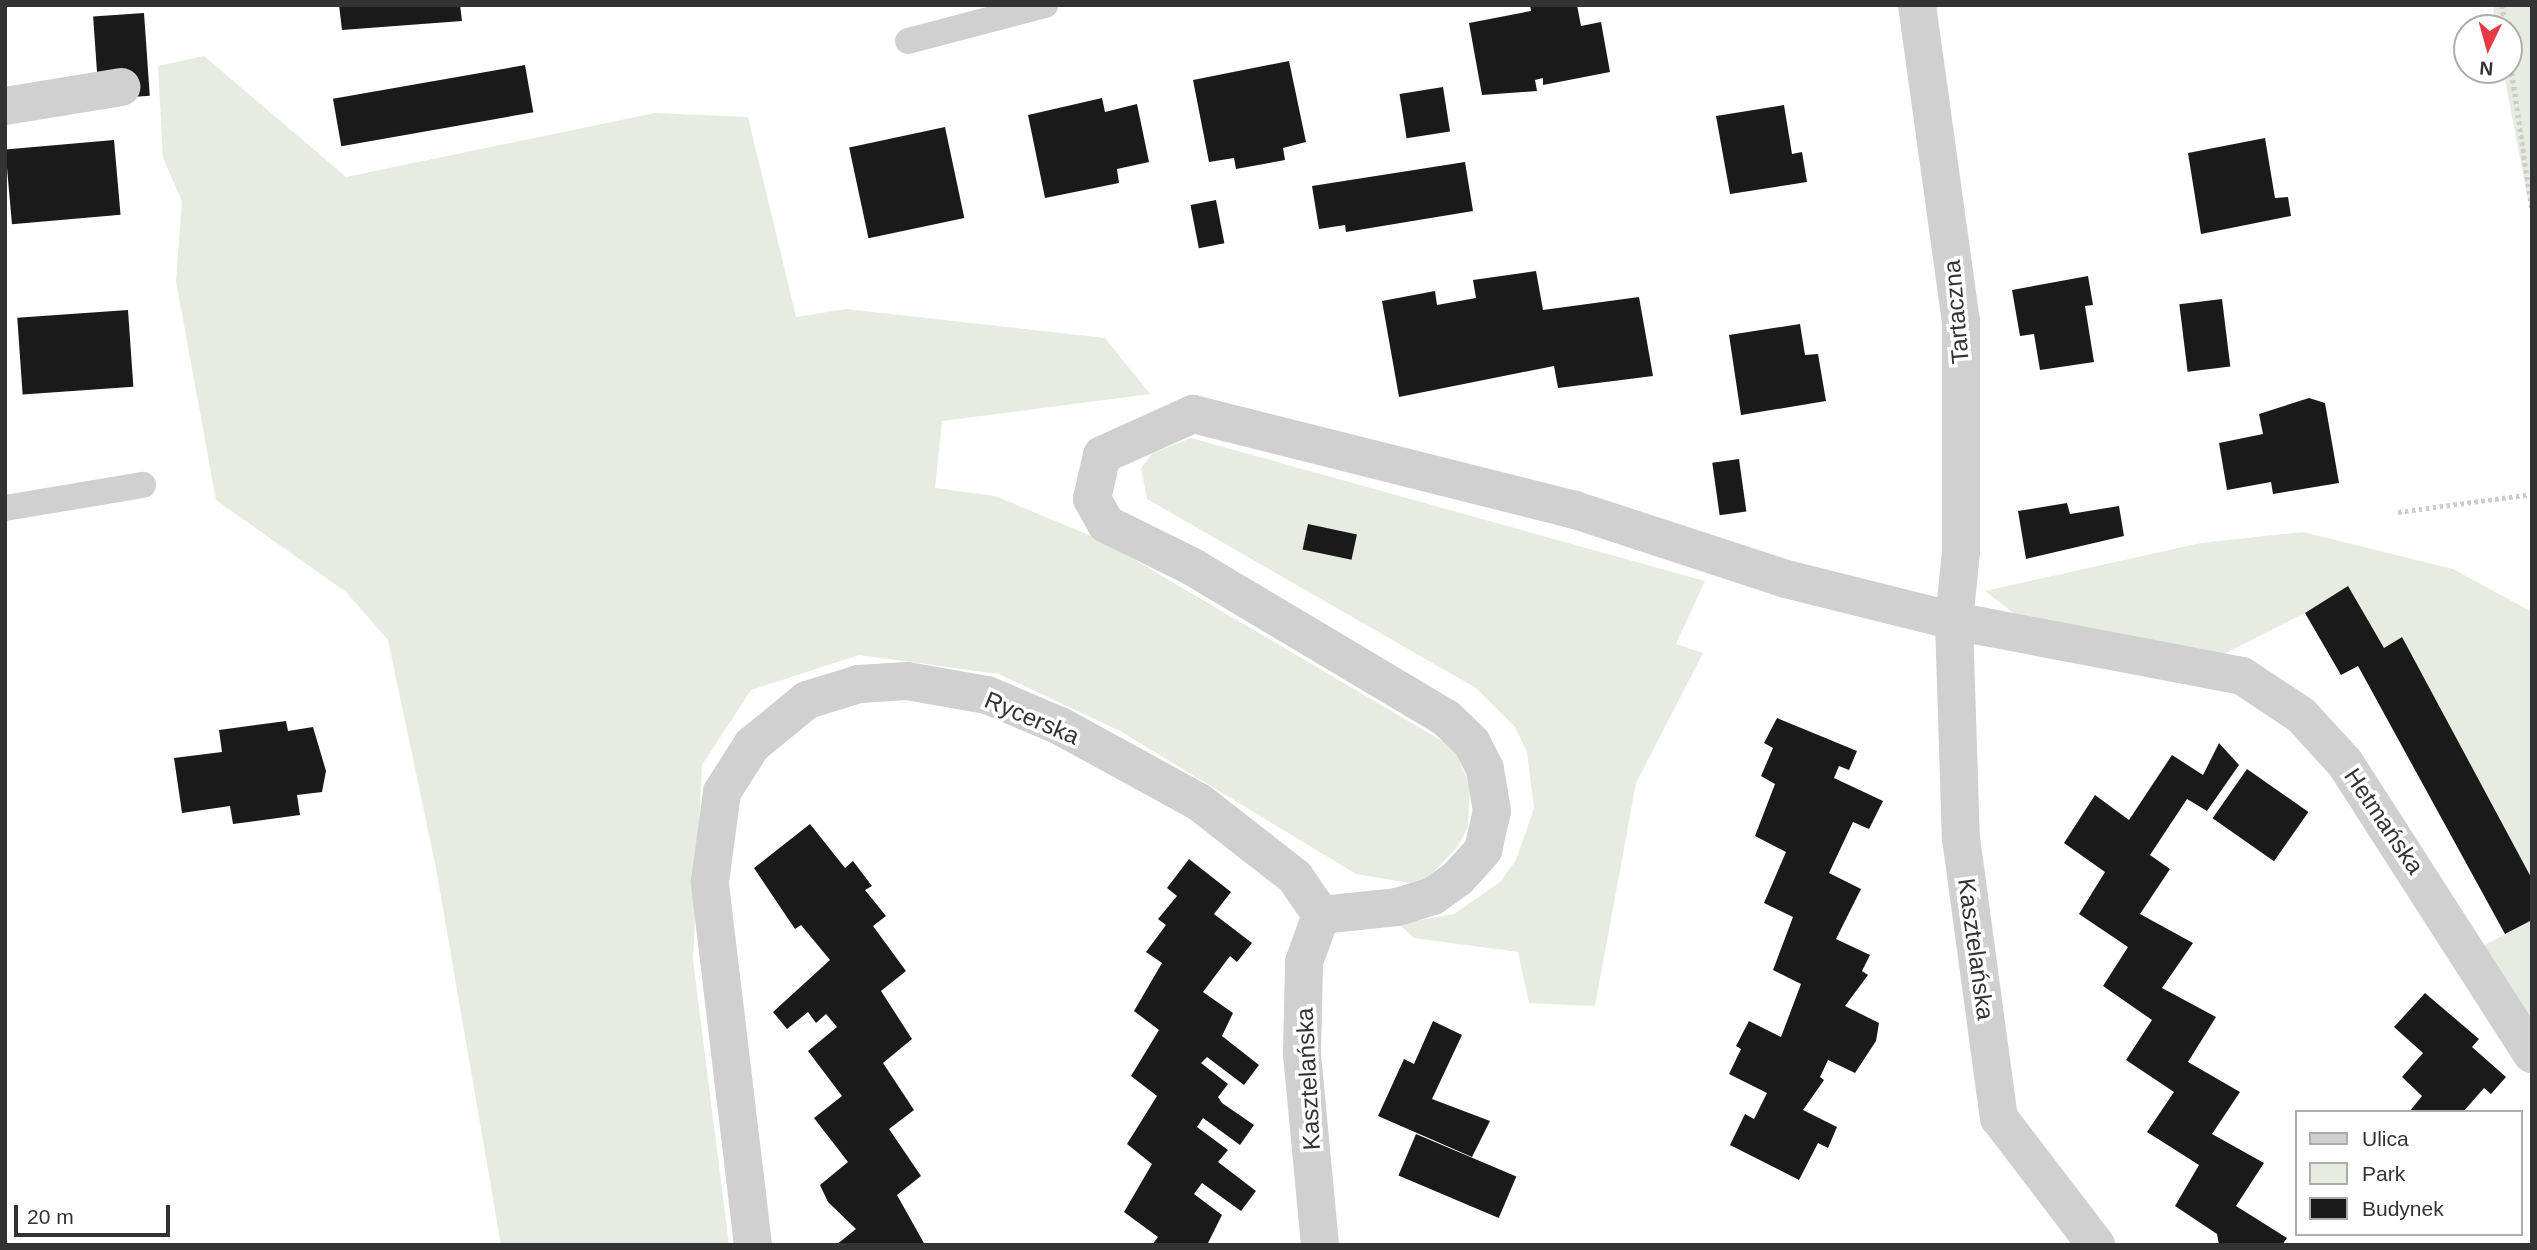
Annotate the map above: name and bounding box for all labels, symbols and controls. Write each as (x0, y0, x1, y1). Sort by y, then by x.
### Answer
north arrow (2453, 14, 2523, 84)
text: N (2479, 57, 2494, 79)
street label: Tartaczna (1937, 259, 1975, 365)
street label: Rycerska (980, 685, 1084, 751)
street label: Hetmańska (2338, 763, 2430, 879)
street label: Kasztelańska (1952, 876, 2000, 1022)
street label: Kasztelańska (1290, 1007, 1326, 1151)
legend (2296, 1110, 2523, 1236)
text: Ulica (2362, 1127, 2409, 1150)
text: Park (2362, 1162, 2405, 1185)
scale bar (18, 1190, 173, 1234)
text: Budynek (2362, 1197, 2444, 1220)
text: 20 m (27, 1205, 74, 1228)

